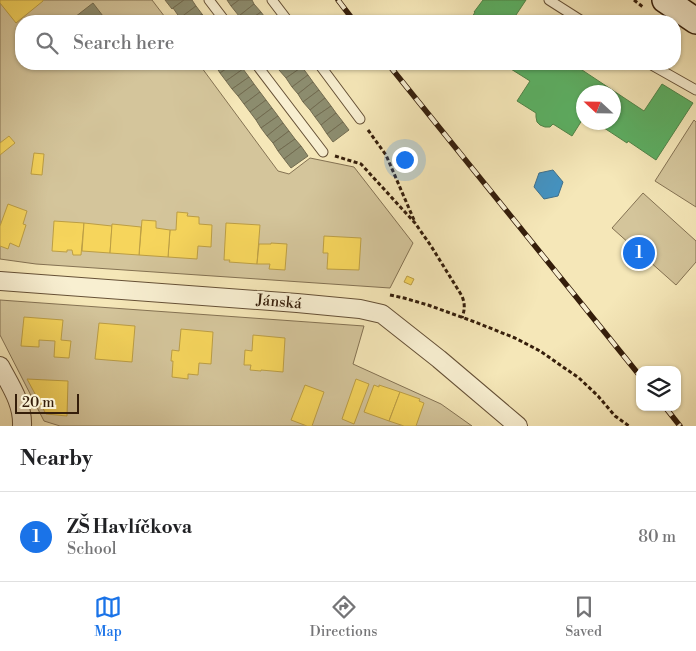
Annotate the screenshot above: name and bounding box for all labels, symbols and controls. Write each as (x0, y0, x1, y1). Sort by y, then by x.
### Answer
search box (15, 15, 681, 70)
icon: search (33, 29, 61, 57)
text: Search here (73, 31, 174, 55)
north arrow (576, 85, 621, 130)
your location (392, 147, 418, 173)
pin: 1 (623, 234, 655, 272)
street label: Jánská (255, 290, 303, 313)
map controls (636, 366, 681, 411)
button: layers (636, 366, 681, 411)
scale bar (15, 391, 79, 414)
text: 20 m (22, 394, 54, 412)
text: Nearby (20, 446, 93, 472)
text: ZŠ Havlíčkova (67, 515, 192, 539)
text: 1 (32, 527, 40, 547)
text: 80 m (638, 527, 676, 547)
text: School (67, 539, 116, 559)
tab: Map (94, 593, 122, 641)
tab: Directions (310, 593, 377, 641)
tab: Saved (565, 593, 602, 641)

